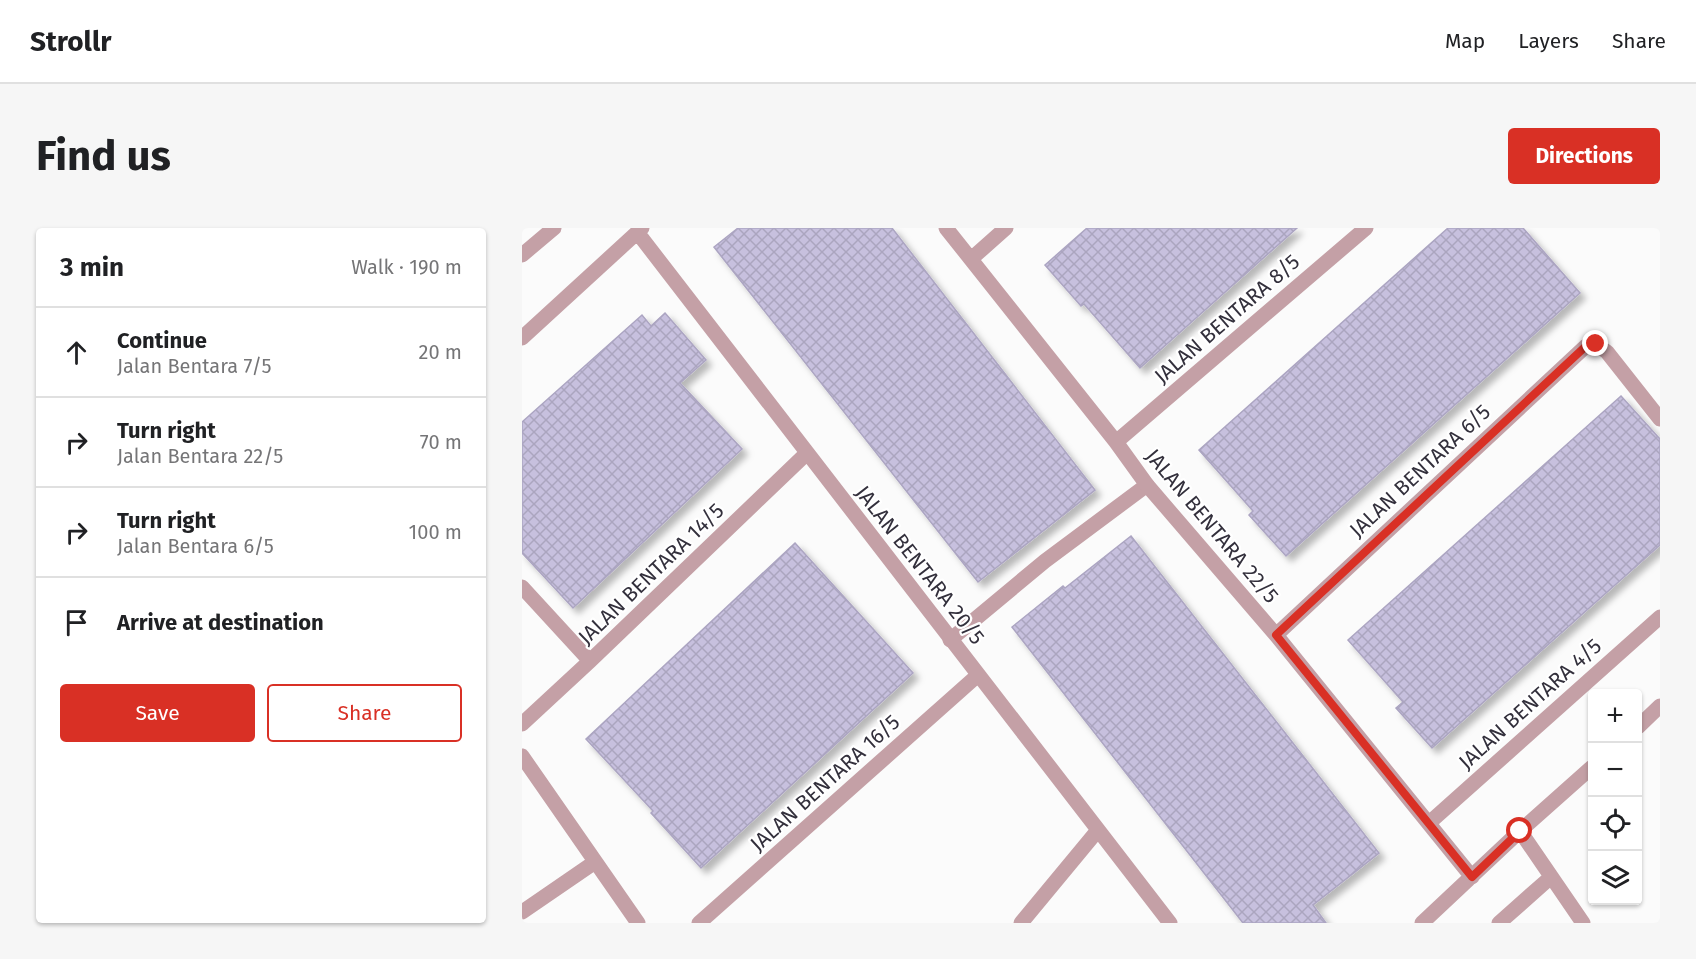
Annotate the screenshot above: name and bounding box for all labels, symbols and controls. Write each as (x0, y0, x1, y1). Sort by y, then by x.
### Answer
text: Strollr (30, 25, 111, 58)
text: Map (1445, 28, 1485, 54)
text: Layers (1518, 28, 1579, 54)
text: Share (1612, 28, 1666, 54)
button: Directions (1508, 128, 1660, 184)
text: Find us (36, 131, 171, 181)
street label: JALAN BENTARA 8/5 (1149, 249, 1305, 389)
text: 3 min (60, 252, 124, 283)
text: Walk · 190 m (351, 255, 462, 279)
text: Continue (117, 327, 207, 354)
route end (1582, 330, 1608, 356)
icon: ahead (60, 336, 93, 369)
text: 20 m (419, 340, 462, 364)
text: Jalan Bentara 7/5 (117, 354, 271, 378)
street label: JALAN BENTARA 6/5 (1344, 399, 1496, 543)
text: Turn right (117, 417, 216, 444)
icon: right (60, 426, 93, 459)
text: 70 m (420, 430, 462, 454)
text: Jalan Bentara 22/5 (117, 444, 283, 468)
street label: JALAN BENTARA 22/5 (1140, 444, 1284, 608)
street label: JALAN BENTARA 20/5 (850, 480, 990, 650)
street label: JALAN BENTARA 14/5 (573, 498, 729, 650)
text: Turn right (117, 507, 216, 534)
icon: right (60, 516, 93, 549)
text: 100 m (409, 520, 462, 544)
text: Jalan Bentara 6/5 (117, 534, 274, 558)
icon: arrive (60, 606, 93, 639)
text: Arrive at destination (117, 609, 324, 636)
street label: JALAN BENTARA 4/5 (1453, 633, 1607, 775)
button: Save (60, 684, 255, 742)
button: Share (267, 684, 462, 742)
map controls (1588, 689, 1642, 905)
button: + (1588, 689, 1642, 743)
street label: JALAN BENTARA 16/5 (745, 709, 905, 857)
button: − (1588, 743, 1642, 797)
button: locate (1588, 797, 1642, 851)
route start (1506, 817, 1532, 843)
button: layers (1588, 851, 1642, 905)

